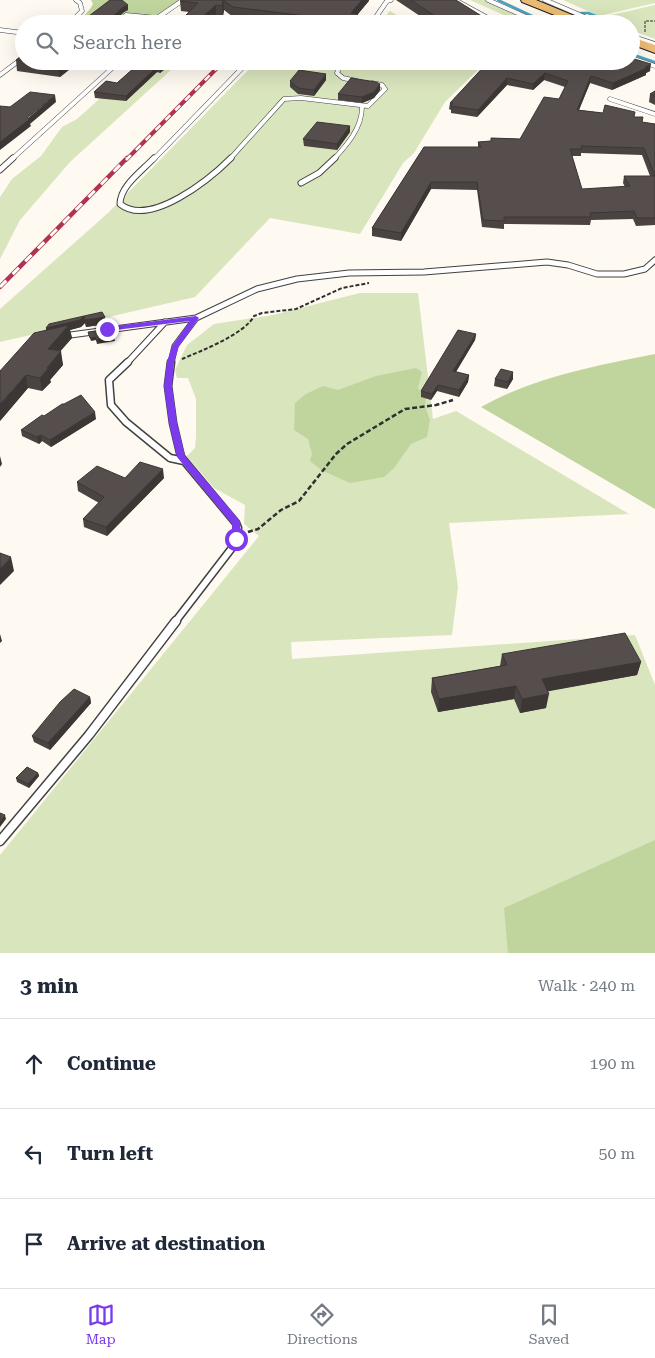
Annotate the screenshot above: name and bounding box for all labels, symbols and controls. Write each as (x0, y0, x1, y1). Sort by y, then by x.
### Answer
search box (15, 15, 640, 70)
icon: search (33, 29, 61, 57)
text: Search here (73, 31, 182, 54)
route end (96, 318, 119, 341)
route start (225, 528, 248, 551)
text: 3 min (20, 974, 78, 998)
text: Walk · 240 m (538, 976, 635, 995)
icon: ahead (20, 1050, 48, 1078)
text: Continue (67, 1052, 156, 1075)
text: 190 m (589, 1054, 635, 1073)
icon: left (20, 1140, 48, 1168)
text: Turn left (67, 1142, 153, 1165)
text: 50 m (598, 1144, 635, 1163)
icon: arrive (20, 1230, 48, 1258)
text: Arrive at destination (67, 1232, 265, 1255)
tab: Map (86, 1301, 116, 1347)
tab: Directions (287, 1301, 357, 1347)
tab: Saved (529, 1301, 569, 1347)

